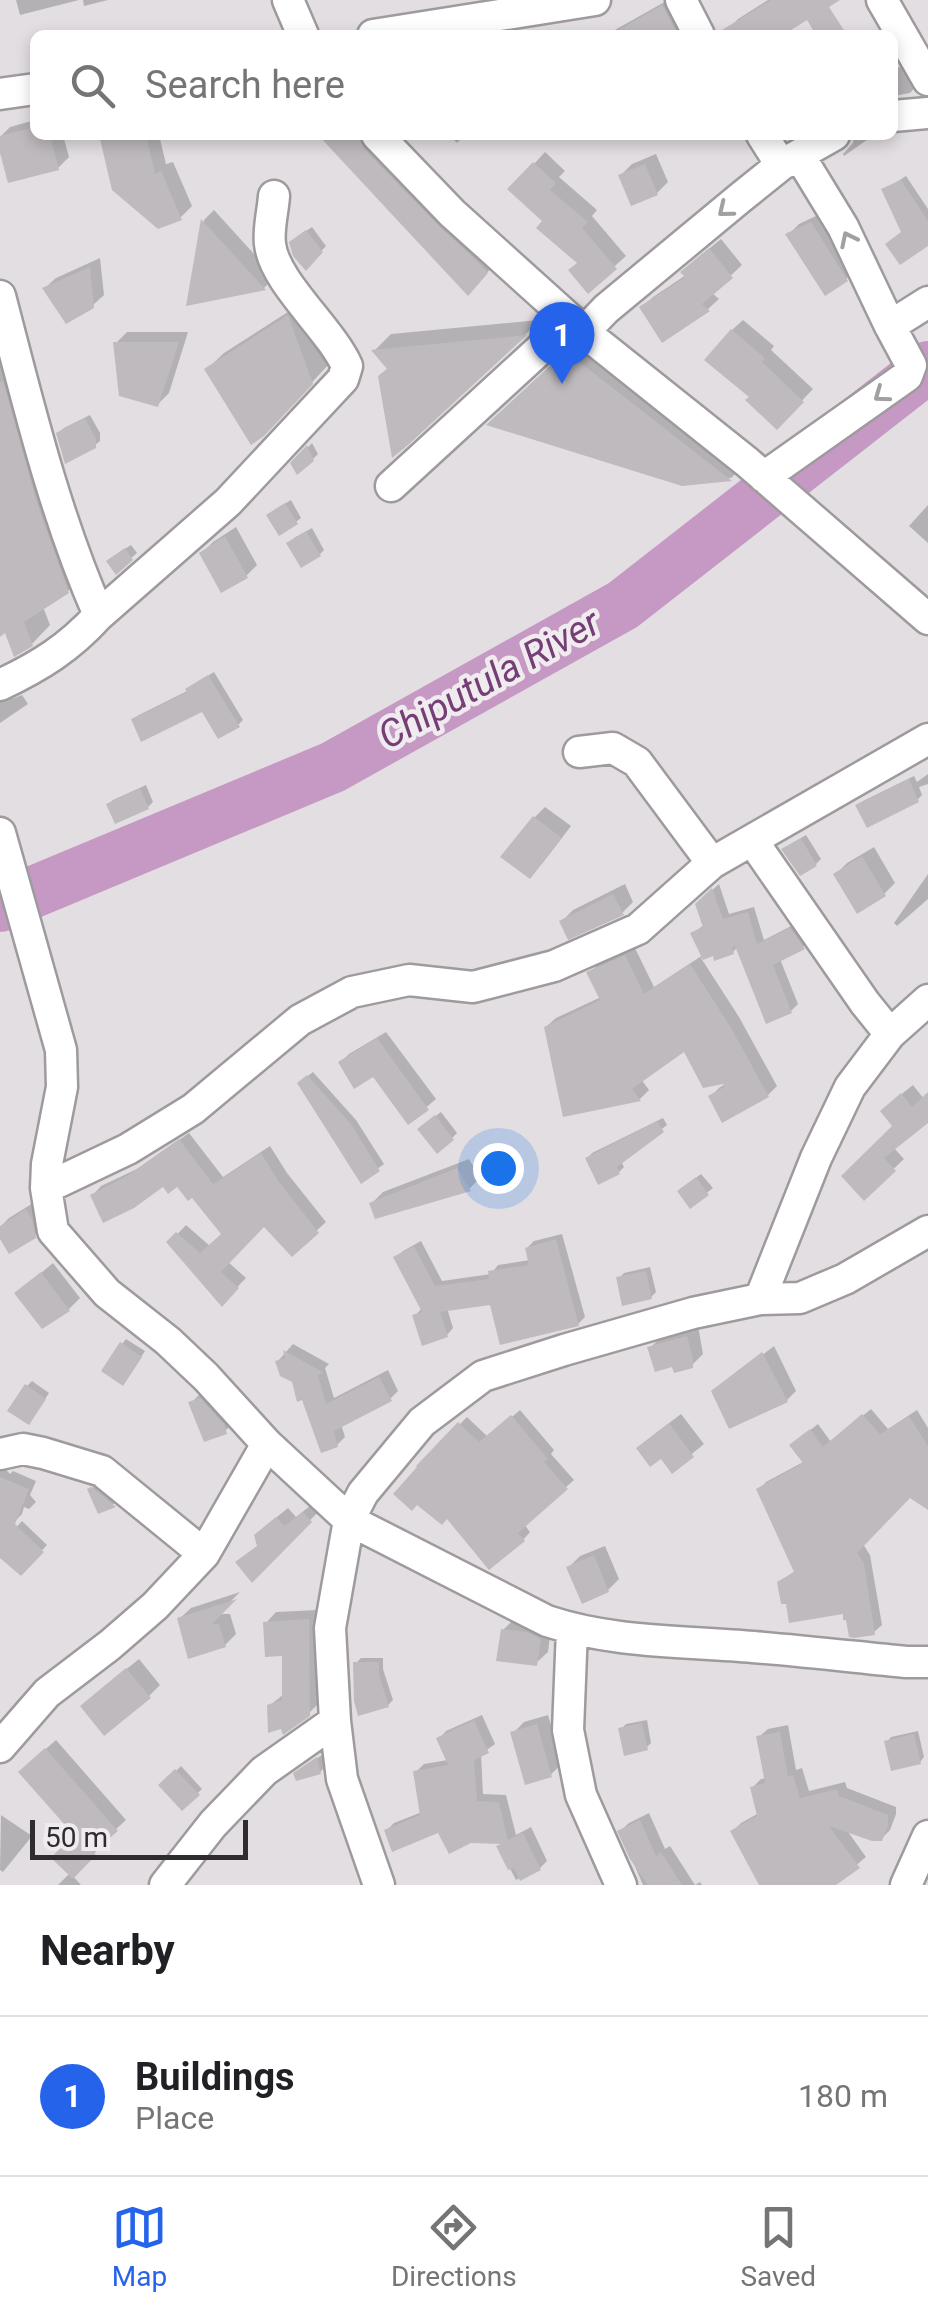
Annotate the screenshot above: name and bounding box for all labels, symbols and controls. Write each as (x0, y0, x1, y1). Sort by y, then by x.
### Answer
search box (30, 30, 898, 140)
icon: search (65, 58, 120, 113)
text: Search here (145, 63, 345, 107)
one-way arrow (718, 198, 736, 216)
one-way arrow (841, 231, 861, 249)
pin: 1 (530, 302, 594, 384)
one-way arrow (874, 383, 892, 401)
water label: Chiputula River (371, 599, 609, 758)
your location (473, 1143, 524, 1194)
scale bar (30, 1815, 248, 1860)
text: 50 m (45, 1821, 108, 1854)
text: Nearby (40, 1926, 175, 1975)
text: Buildings (135, 2055, 295, 2099)
text: 1 (63, 2077, 82, 2115)
text: 180 m (798, 2077, 888, 2115)
text: Place (135, 2099, 214, 2137)
tab: Map (112, 2200, 167, 2293)
tab: Directions (391, 2200, 517, 2293)
tab: Saved (740, 2200, 816, 2293)

